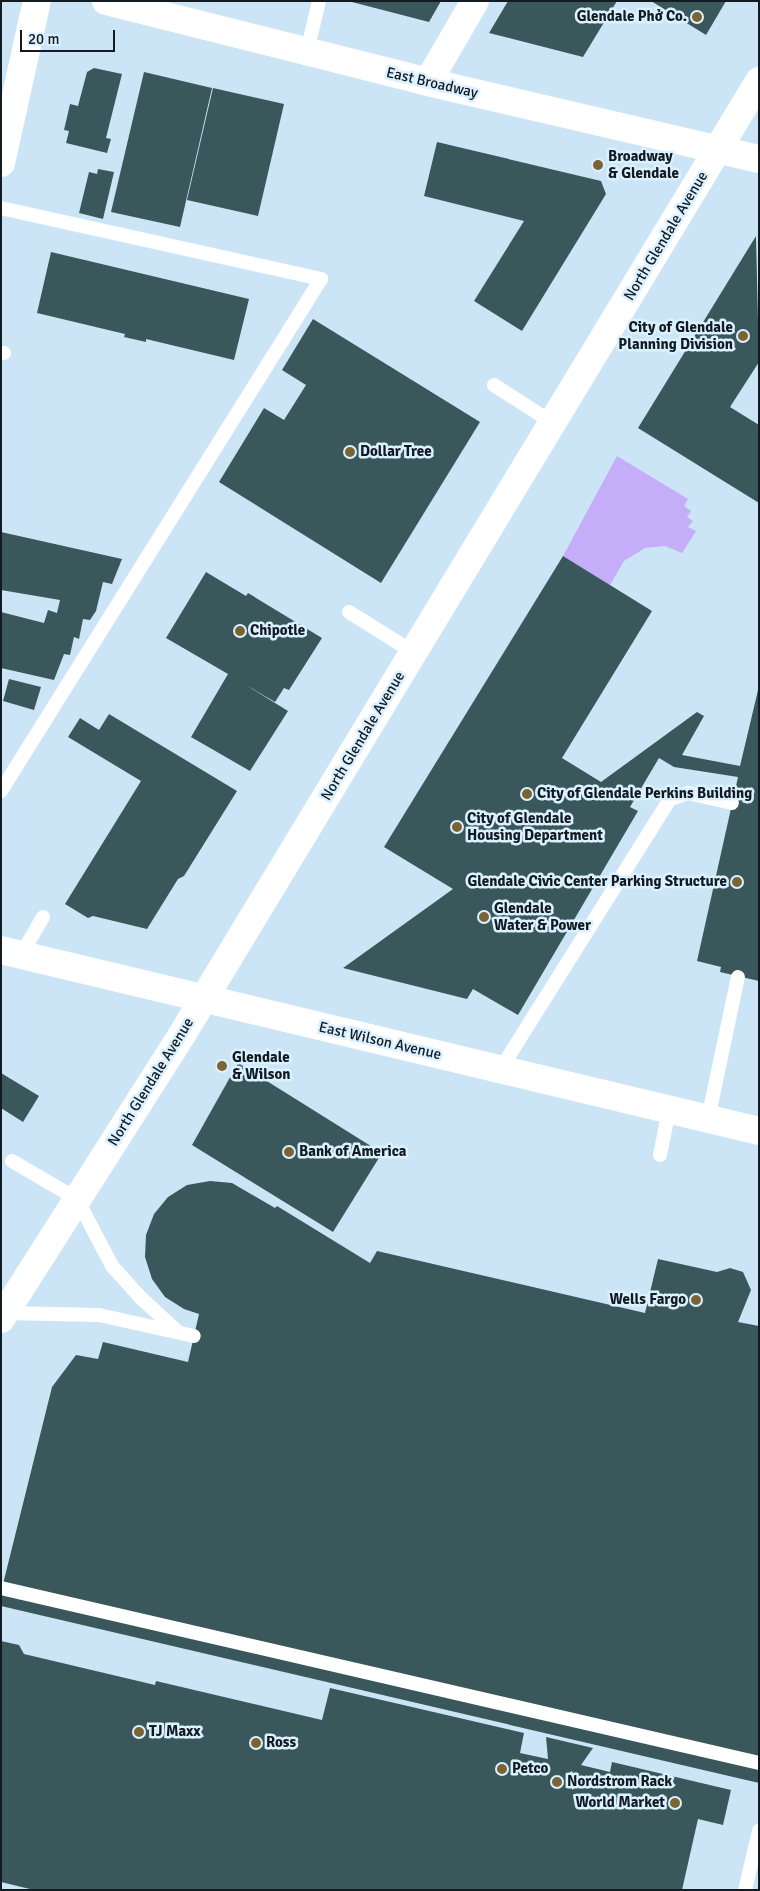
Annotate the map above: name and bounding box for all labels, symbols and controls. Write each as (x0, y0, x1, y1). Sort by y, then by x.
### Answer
place label: Glendale Phở Co. (577, 8, 687, 26)
marker: Glendale Phở Co. (691, 11, 703, 23)
scale bar (22, 20, 118, 52)
text: 20 m (28, 30, 59, 48)
street label: East Broadway (384, 64, 480, 102)
place label: Broadway & Glendale (608, 147, 679, 182)
marker: Broadway & Glendale (592, 159, 604, 171)
street label: North Glendale Avenue (620, 168, 712, 304)
place label: City of Glendale Planning Division (618, 318, 733, 353)
marker: City of Glendale Planning Division (737, 330, 749, 342)
place label: Dollar Tree (360, 443, 432, 461)
marker: Dollar Tree (344, 446, 356, 458)
place label: Chipotle (250, 622, 305, 640)
marker: Chipotle (234, 625, 246, 637)
street label: North Glendale Avenue (317, 668, 409, 804)
place label: City of Glendale Perkins Building (537, 785, 752, 803)
marker: City of Glendale Perkins Building (521, 788, 533, 800)
place label: City of Glendale Housing Department (467, 809, 603, 844)
marker: City of Glendale Housing Department (451, 821, 463, 833)
place label: Glendale Civic Center Parking Structure (468, 873, 727, 891)
marker: Glendale Civic Center Parking Structure (731, 876, 743, 888)
place label: Glendale Water & Power (494, 899, 591, 934)
marker: Glendale Water & Power (478, 911, 490, 923)
street label: North Glendale Avenue (104, 1015, 198, 1149)
street label: East Wilson Avenue (317, 1018, 443, 1064)
place label: Glendale & Wilson (232, 1048, 291, 1083)
marker: Glendale & Wilson (216, 1060, 228, 1072)
place label: Bank of America (299, 1143, 406, 1161)
marker: Bank of America (283, 1146, 295, 1158)
place label: Wells Fargo (610, 1291, 686, 1309)
marker: Wells Fargo (690, 1294, 702, 1306)
place label: TJ Maxx (149, 1723, 201, 1741)
marker: TJ Maxx (133, 1726, 145, 1738)
place label: Ross (266, 1734, 296, 1752)
marker: Ross (250, 1737, 262, 1749)
place label: Petco (512, 1760, 548, 1778)
marker: Petco (496, 1763, 508, 1775)
place label: Nordstrom Rack (567, 1773, 672, 1791)
marker: Nordstrom Rack (551, 1776, 563, 1788)
place label: World Market (575, 1794, 665, 1812)
marker: World Market (669, 1797, 681, 1809)

